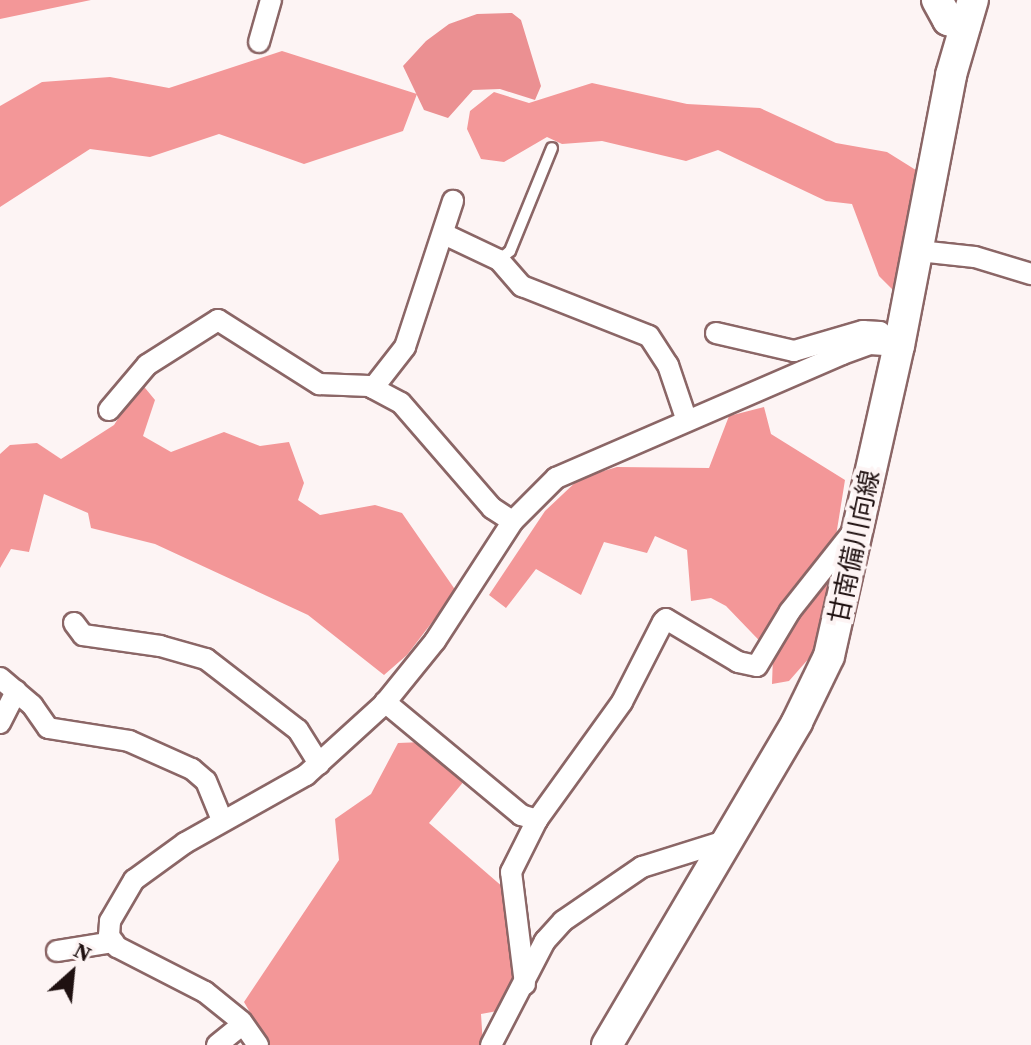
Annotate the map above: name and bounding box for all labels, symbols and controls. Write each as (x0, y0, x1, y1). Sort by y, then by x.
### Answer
street label: 甘南備川向線 (824, 467, 886, 627)
north arrow (32, 933, 112, 1013)
text: N (69, 935, 97, 969)

